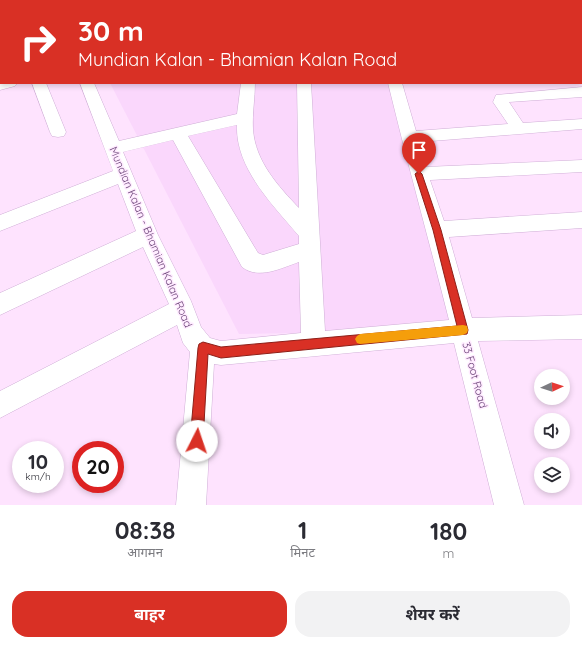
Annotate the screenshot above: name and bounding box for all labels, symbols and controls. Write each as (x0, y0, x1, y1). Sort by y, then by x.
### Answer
text: 30 m (78, 13, 144, 48)
icon: right (12, 16, 64, 68)
text: Mundian Kalan - Bhamian Kalan Road (78, 48, 397, 71)
pin (402, 133, 436, 174)
icon: arrive (408, 139, 430, 161)
street label: Mundian Kalan - Bhamian Kalan Road (106, 144, 196, 330)
street label: 33 Foot Road (459, 340, 491, 410)
north arrow (534, 369, 570, 405)
map controls (534, 369, 570, 493)
button: sound (534, 413, 570, 449)
position arrow (176, 420, 218, 462)
speed limit sign: 20 (72, 441, 124, 493)
text: 10 (28, 449, 48, 474)
button: layers (534, 457, 570, 493)
text: km/h (25, 470, 51, 483)
text: 08:38 (115, 515, 175, 545)
text: 1 (298, 515, 307, 545)
text: 180 (430, 516, 467, 546)
text: आगमन (127, 544, 163, 560)
text: मिनट (290, 544, 315, 560)
text: m (443, 545, 454, 561)
button: बाहर (12, 591, 287, 637)
button: शेयर करें (295, 591, 570, 637)

